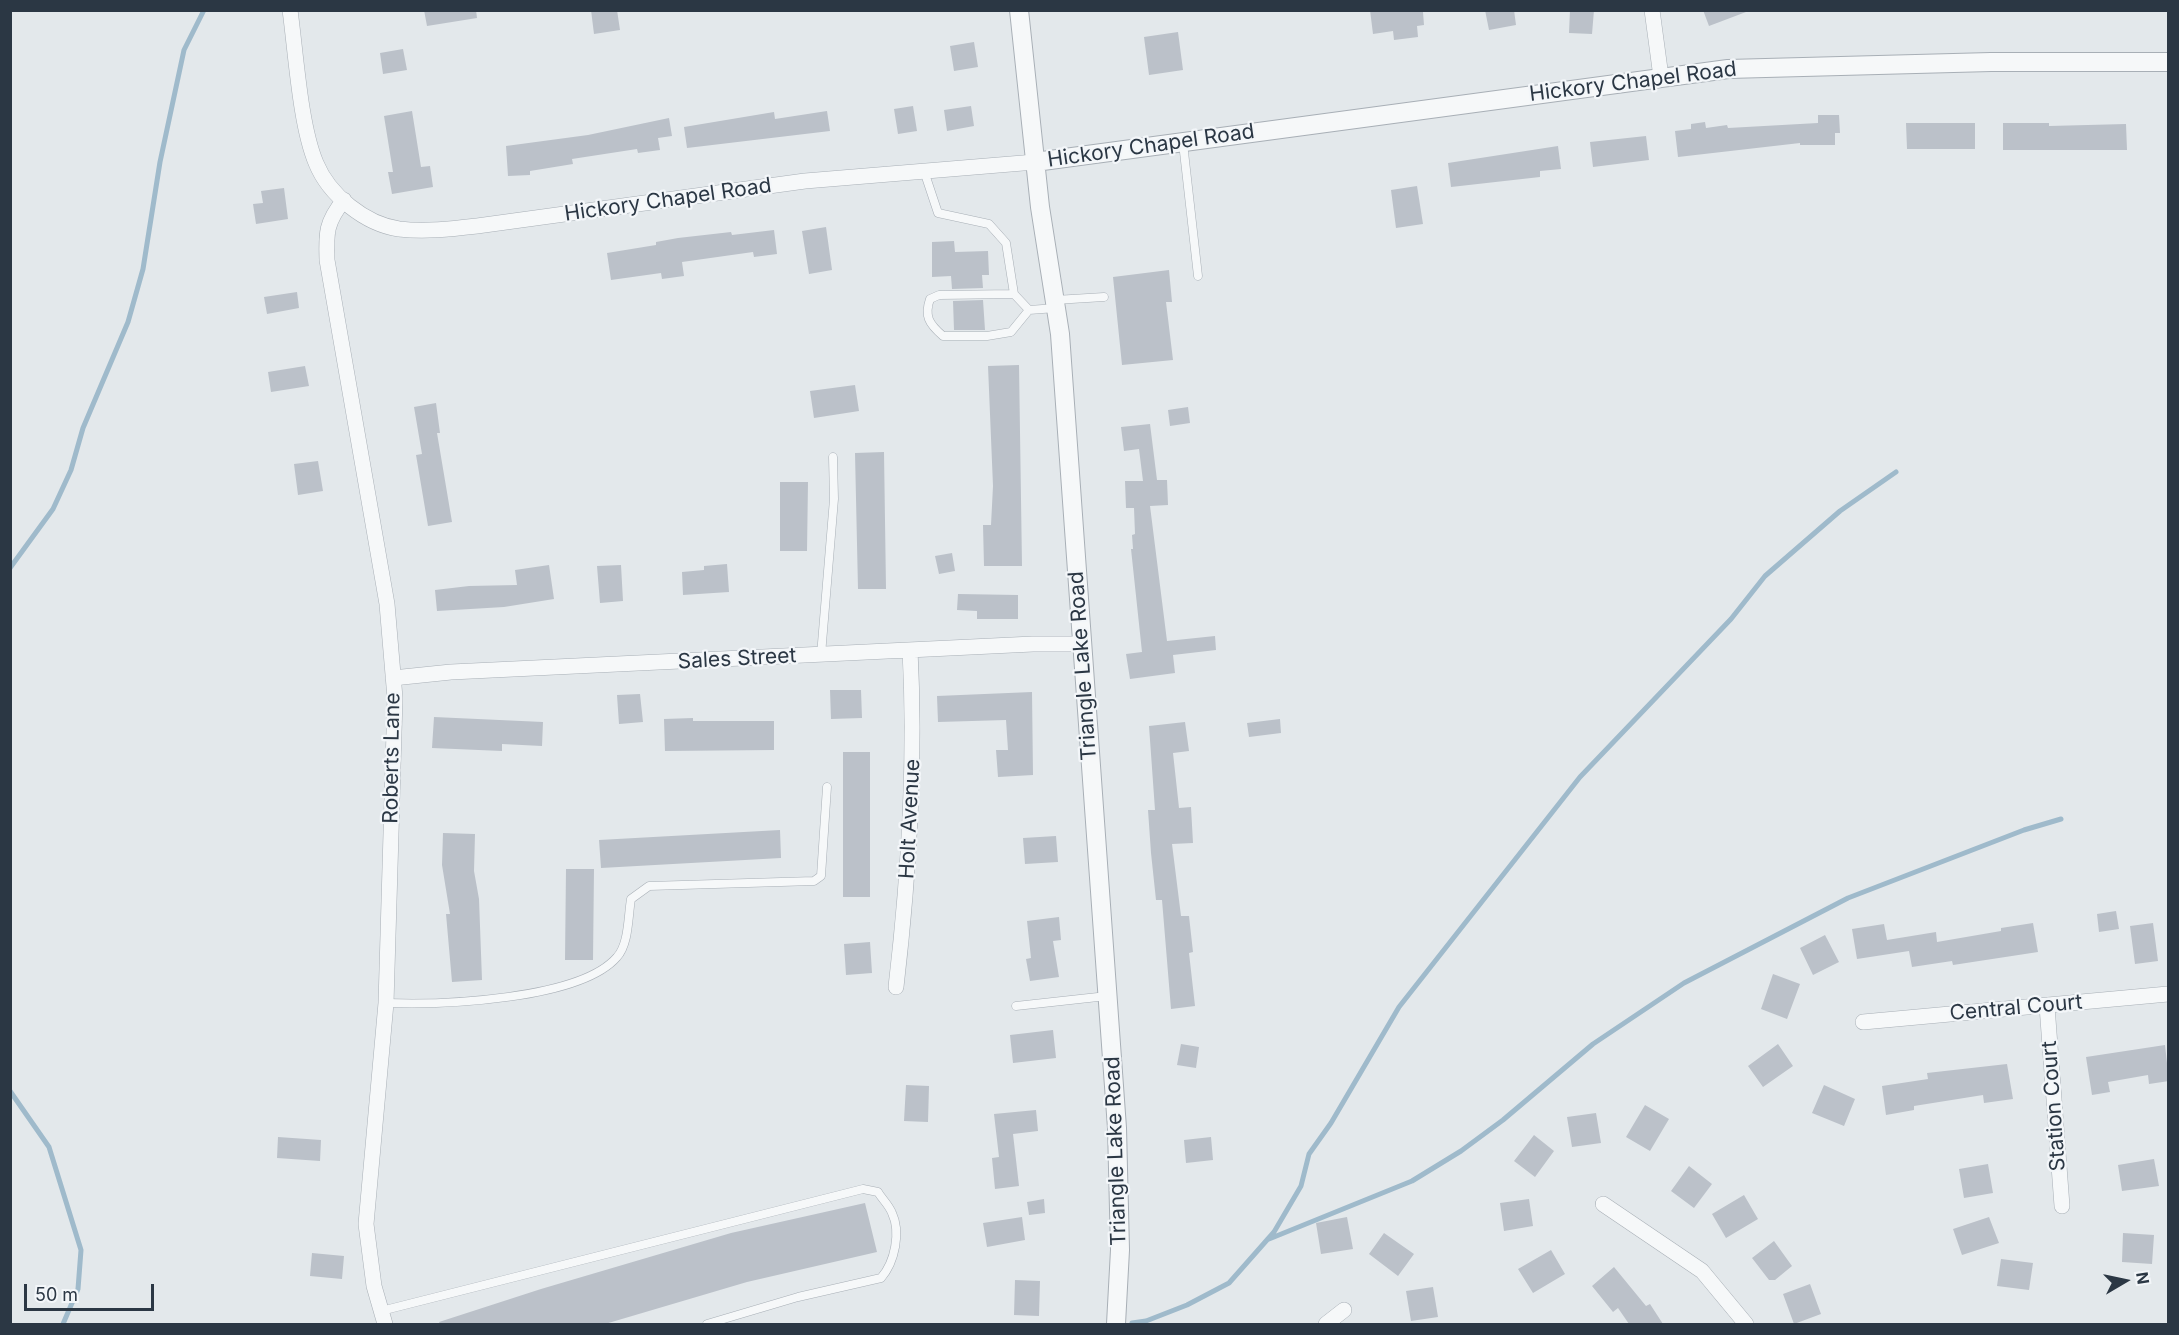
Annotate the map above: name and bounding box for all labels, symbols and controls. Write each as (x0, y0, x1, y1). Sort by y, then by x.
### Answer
street label: Hickory Chapel Road (1528, 57, 1738, 107)
street label: Hickory Chapel Road (1046, 119, 1256, 173)
street label: Hickory Chapel Road (563, 173, 773, 227)
street label: Triangle Lake Road (1064, 571, 1102, 761)
street label: Sales Street (677, 643, 797, 675)
street label: Roberts Lane (378, 692, 406, 824)
street label: Holt Avenue (894, 758, 926, 880)
street label: Central Court (1949, 990, 2083, 1026)
street label: Station Court (2037, 1040, 2071, 1172)
street label: Triangle Lake Road (1100, 1056, 1132, 1246)
north arrow (2095, 1251, 2155, 1311)
text: N (2132, 1271, 2154, 1286)
scale bar (27, 1272, 158, 1310)
text: 50 m (35, 1284, 78, 1305)

